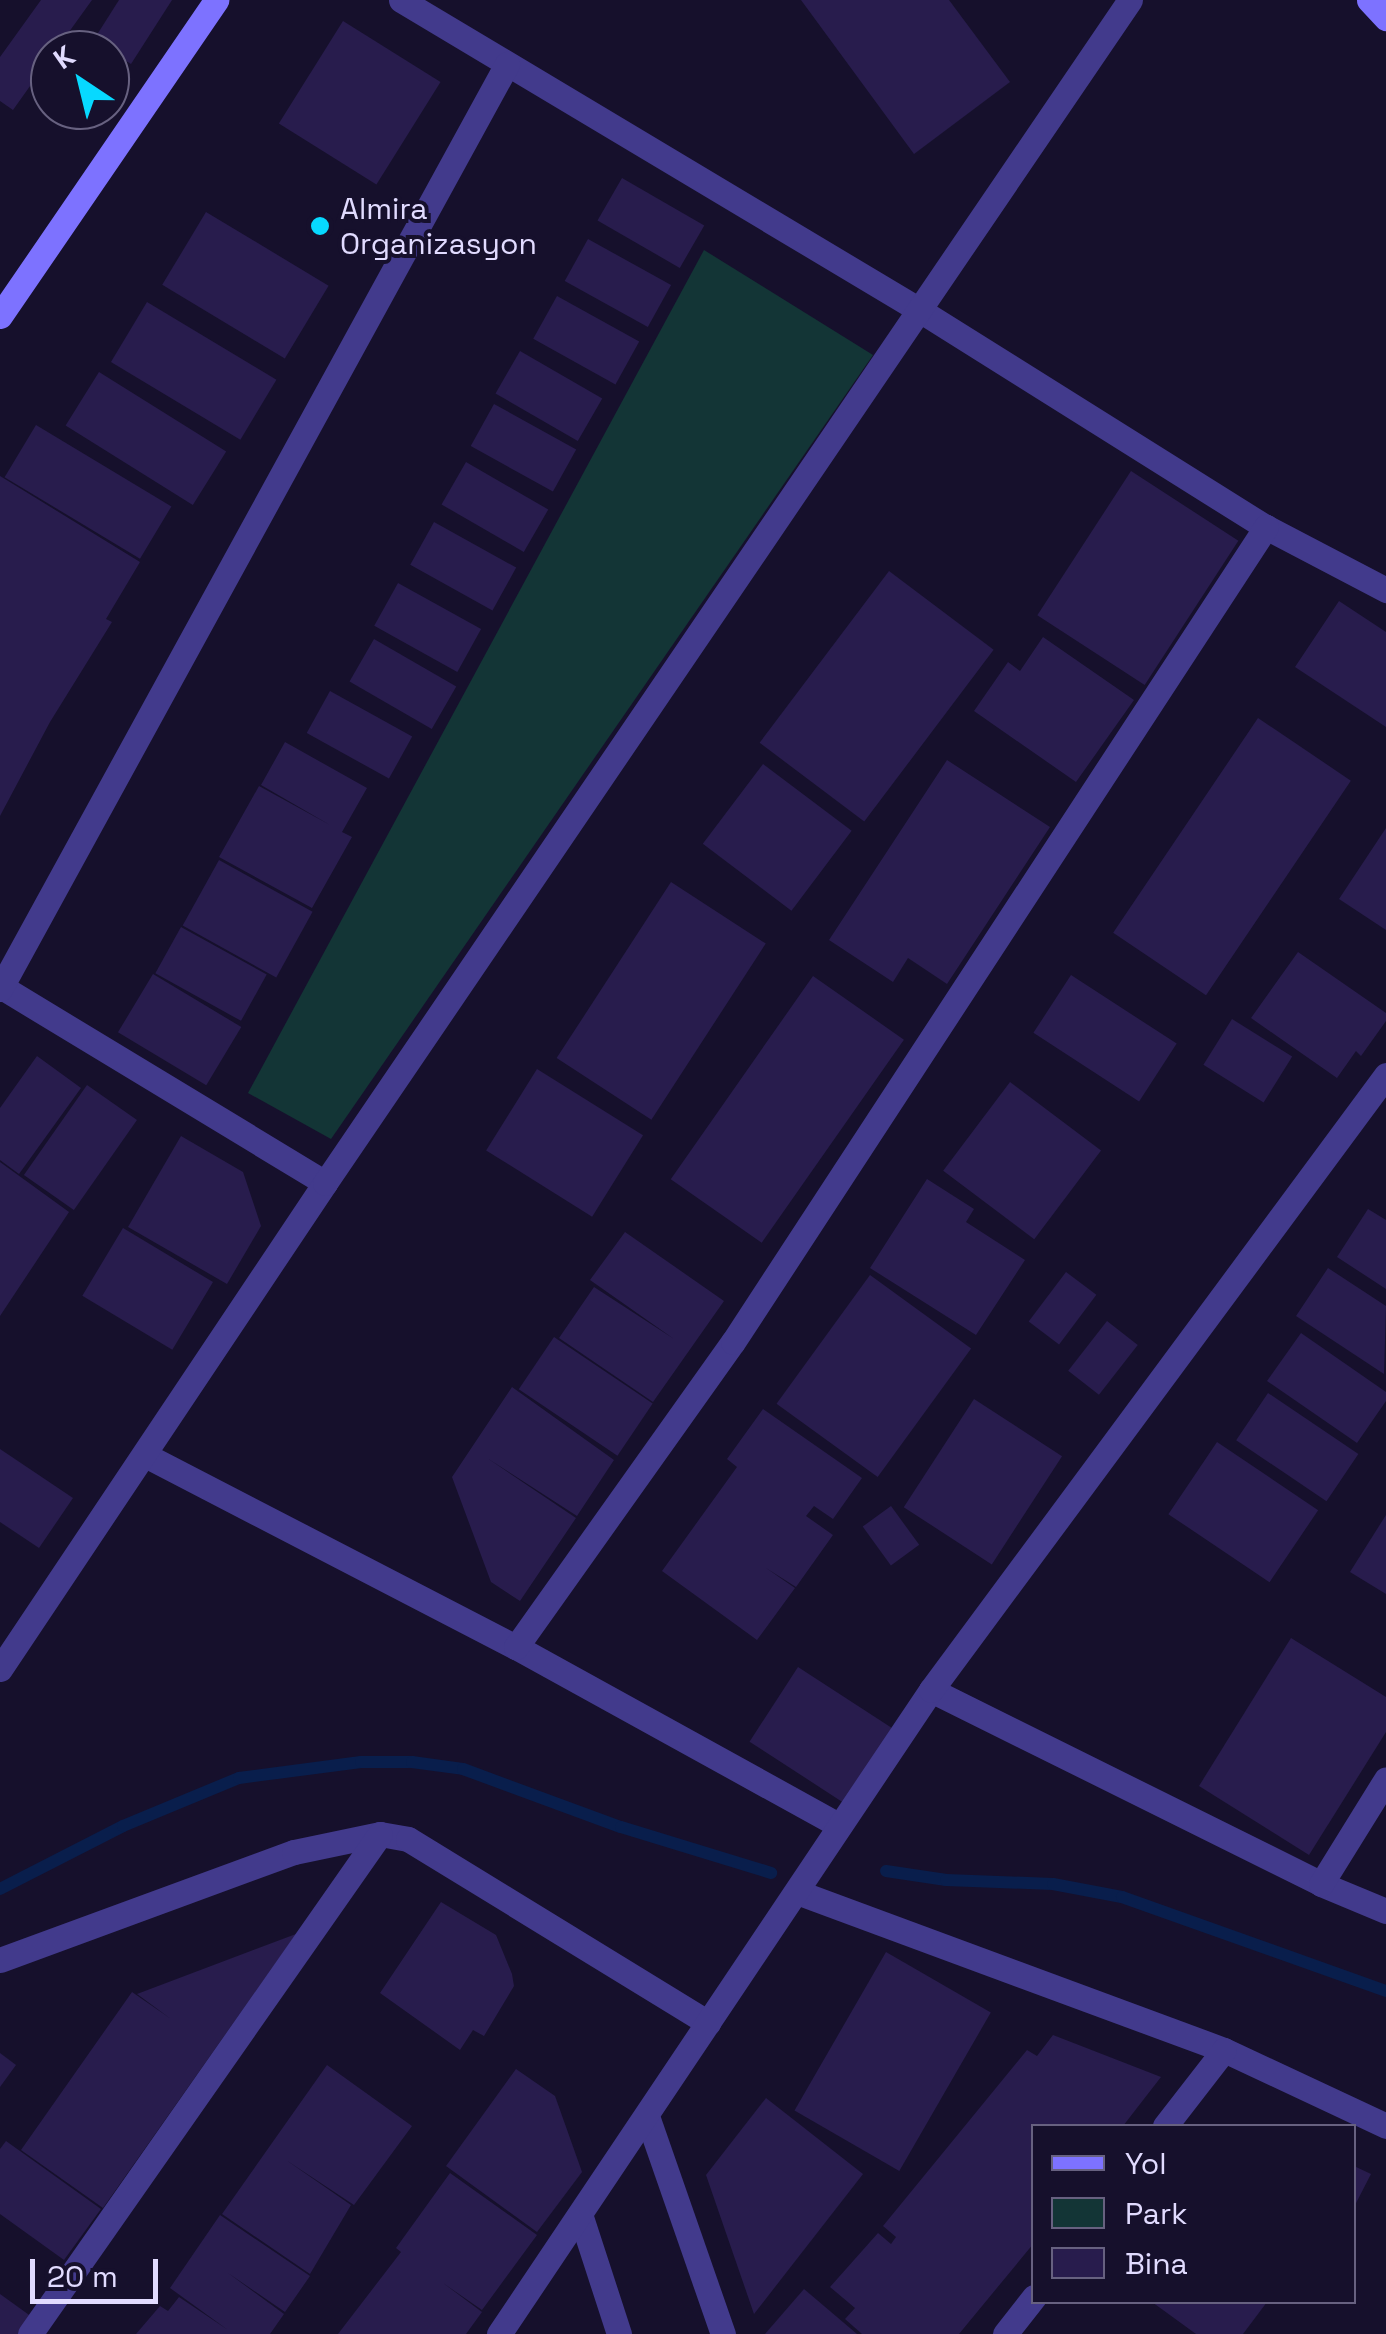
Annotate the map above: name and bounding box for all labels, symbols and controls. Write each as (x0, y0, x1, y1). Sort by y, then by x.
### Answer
north arrow (30, 30, 130, 130)
text: K (46, 37, 81, 77)
place label: Almira Organizasyon (340, 191, 537, 262)
marker: Almira Organizasyon (309, 215, 331, 237)
legend (1031, 2124, 1356, 2304)
text: Yol (1125, 2144, 1167, 2183)
text: Park (1125, 2194, 1187, 2233)
scale bar (35, 2239, 162, 2301)
text: Bina (1125, 2244, 1188, 2283)
text: 20 m (47, 2257, 118, 2296)

